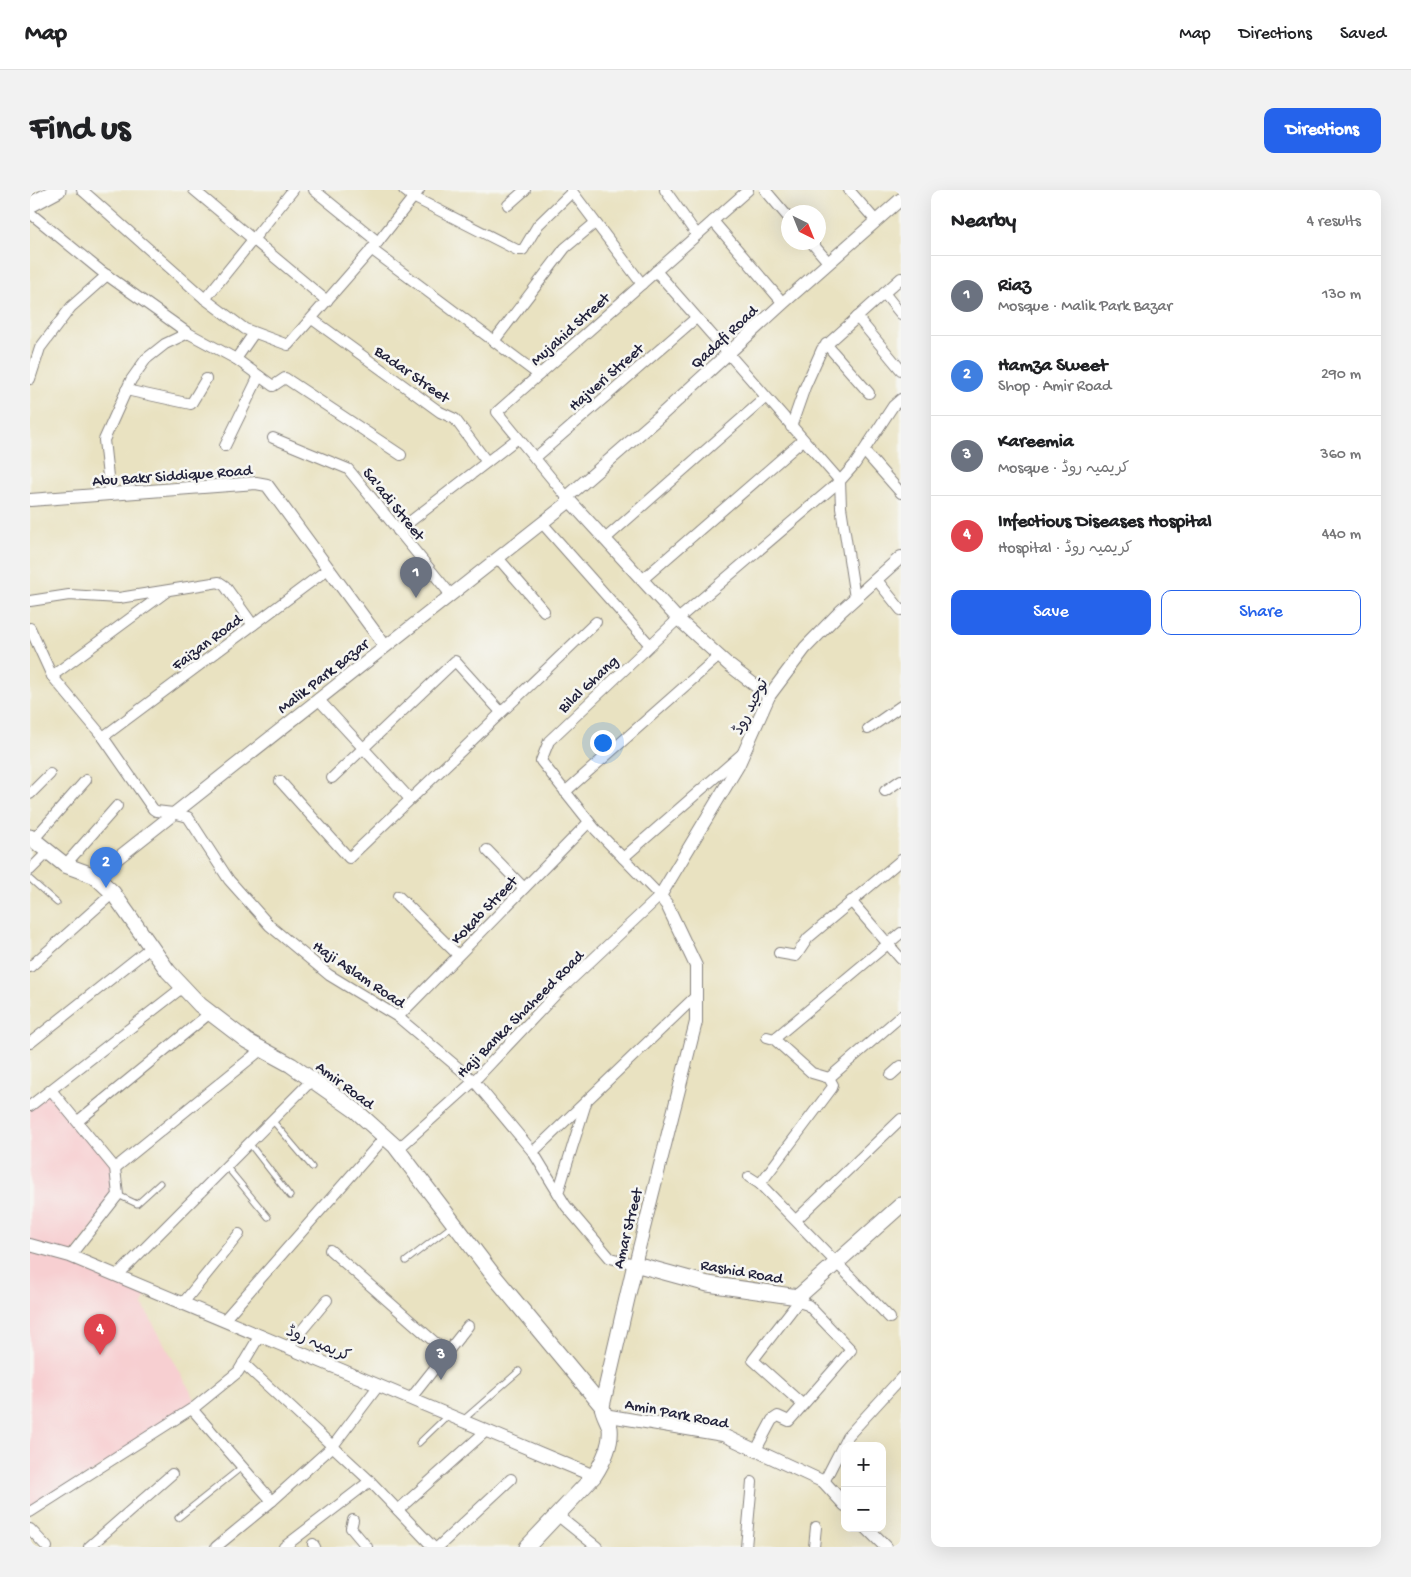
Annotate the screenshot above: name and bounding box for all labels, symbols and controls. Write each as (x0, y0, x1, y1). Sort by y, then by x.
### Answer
text: Map (25, 20, 67, 49)
text: Map (1179, 24, 1211, 45)
text: Directions (1239, 24, 1312, 45)
text: Saved (1340, 24, 1386, 45)
button: Directions (1264, 108, 1381, 153)
text: Find us (30, 110, 130, 151)
north arrow (781, 205, 826, 250)
text: Nearby (951, 210, 1016, 235)
text: 4 results (1306, 213, 1361, 232)
text: Riaz (998, 275, 1031, 298)
text: 1 (964, 286, 970, 305)
text: 130 m (1322, 286, 1361, 305)
street label: Mujahid Street (528, 289, 616, 371)
text: Mosque · Malik Park Bazar (998, 298, 1172, 317)
street label: Qadafi Road (688, 302, 764, 374)
street label: Hajveri Street (566, 340, 650, 417)
street label: Badar Street (369, 342, 453, 410)
text: Hamza Sweet (998, 355, 1107, 378)
text: 2 (963, 366, 971, 385)
text: 290 m (1321, 366, 1361, 385)
text: Shop · Amir Road (998, 378, 1111, 397)
text: Kareemia (998, 431, 1074, 454)
text: 3 (963, 446, 971, 465)
text: 360 m (1320, 446, 1361, 465)
text: Mosque · کریمیہ روڈ (998, 460, 1129, 479)
street label: Abu Bakr Siddique Road (92, 462, 254, 493)
street label: Sa'adi Street (357, 465, 428, 547)
text: Infectious Diseases Hospital (998, 511, 1212, 534)
text: 4 (963, 526, 971, 545)
text: 440 m (1322, 526, 1361, 545)
text: Hospital · کریمیہ روڈ (998, 540, 1132, 559)
pin: 1 (400, 557, 432, 598)
button: Save (951, 590, 1151, 635)
button: Share (1161, 590, 1361, 635)
street label: Faizan Road (169, 610, 248, 677)
street label: Malik Park Bazar (275, 635, 375, 719)
street label: Bilal Ghang (555, 653, 624, 719)
street label: توحید روڈ (729, 676, 774, 739)
your location (590, 730, 616, 756)
pin: 2 (90, 847, 122, 888)
street label: Kokab Street (448, 872, 524, 950)
street label: Haji Aslam Road (308, 938, 409, 1015)
street label: Haji Banka Shaheed Road (454, 947, 590, 1083)
street label: Amir Road (311, 1059, 378, 1116)
street label: Amar Street (610, 1185, 649, 1271)
street label: Rashid Road (699, 1257, 786, 1290)
pin: 4 (84, 1314, 116, 1355)
street label: کریمیہ روڈ (283, 1322, 353, 1367)
pin: 3 (425, 1339, 457, 1380)
street label: Amin Park Road (623, 1396, 731, 1435)
map controls (841, 1442, 886, 1532)
button: + (841, 1442, 886, 1487)
button: − (841, 1487, 886, 1532)

